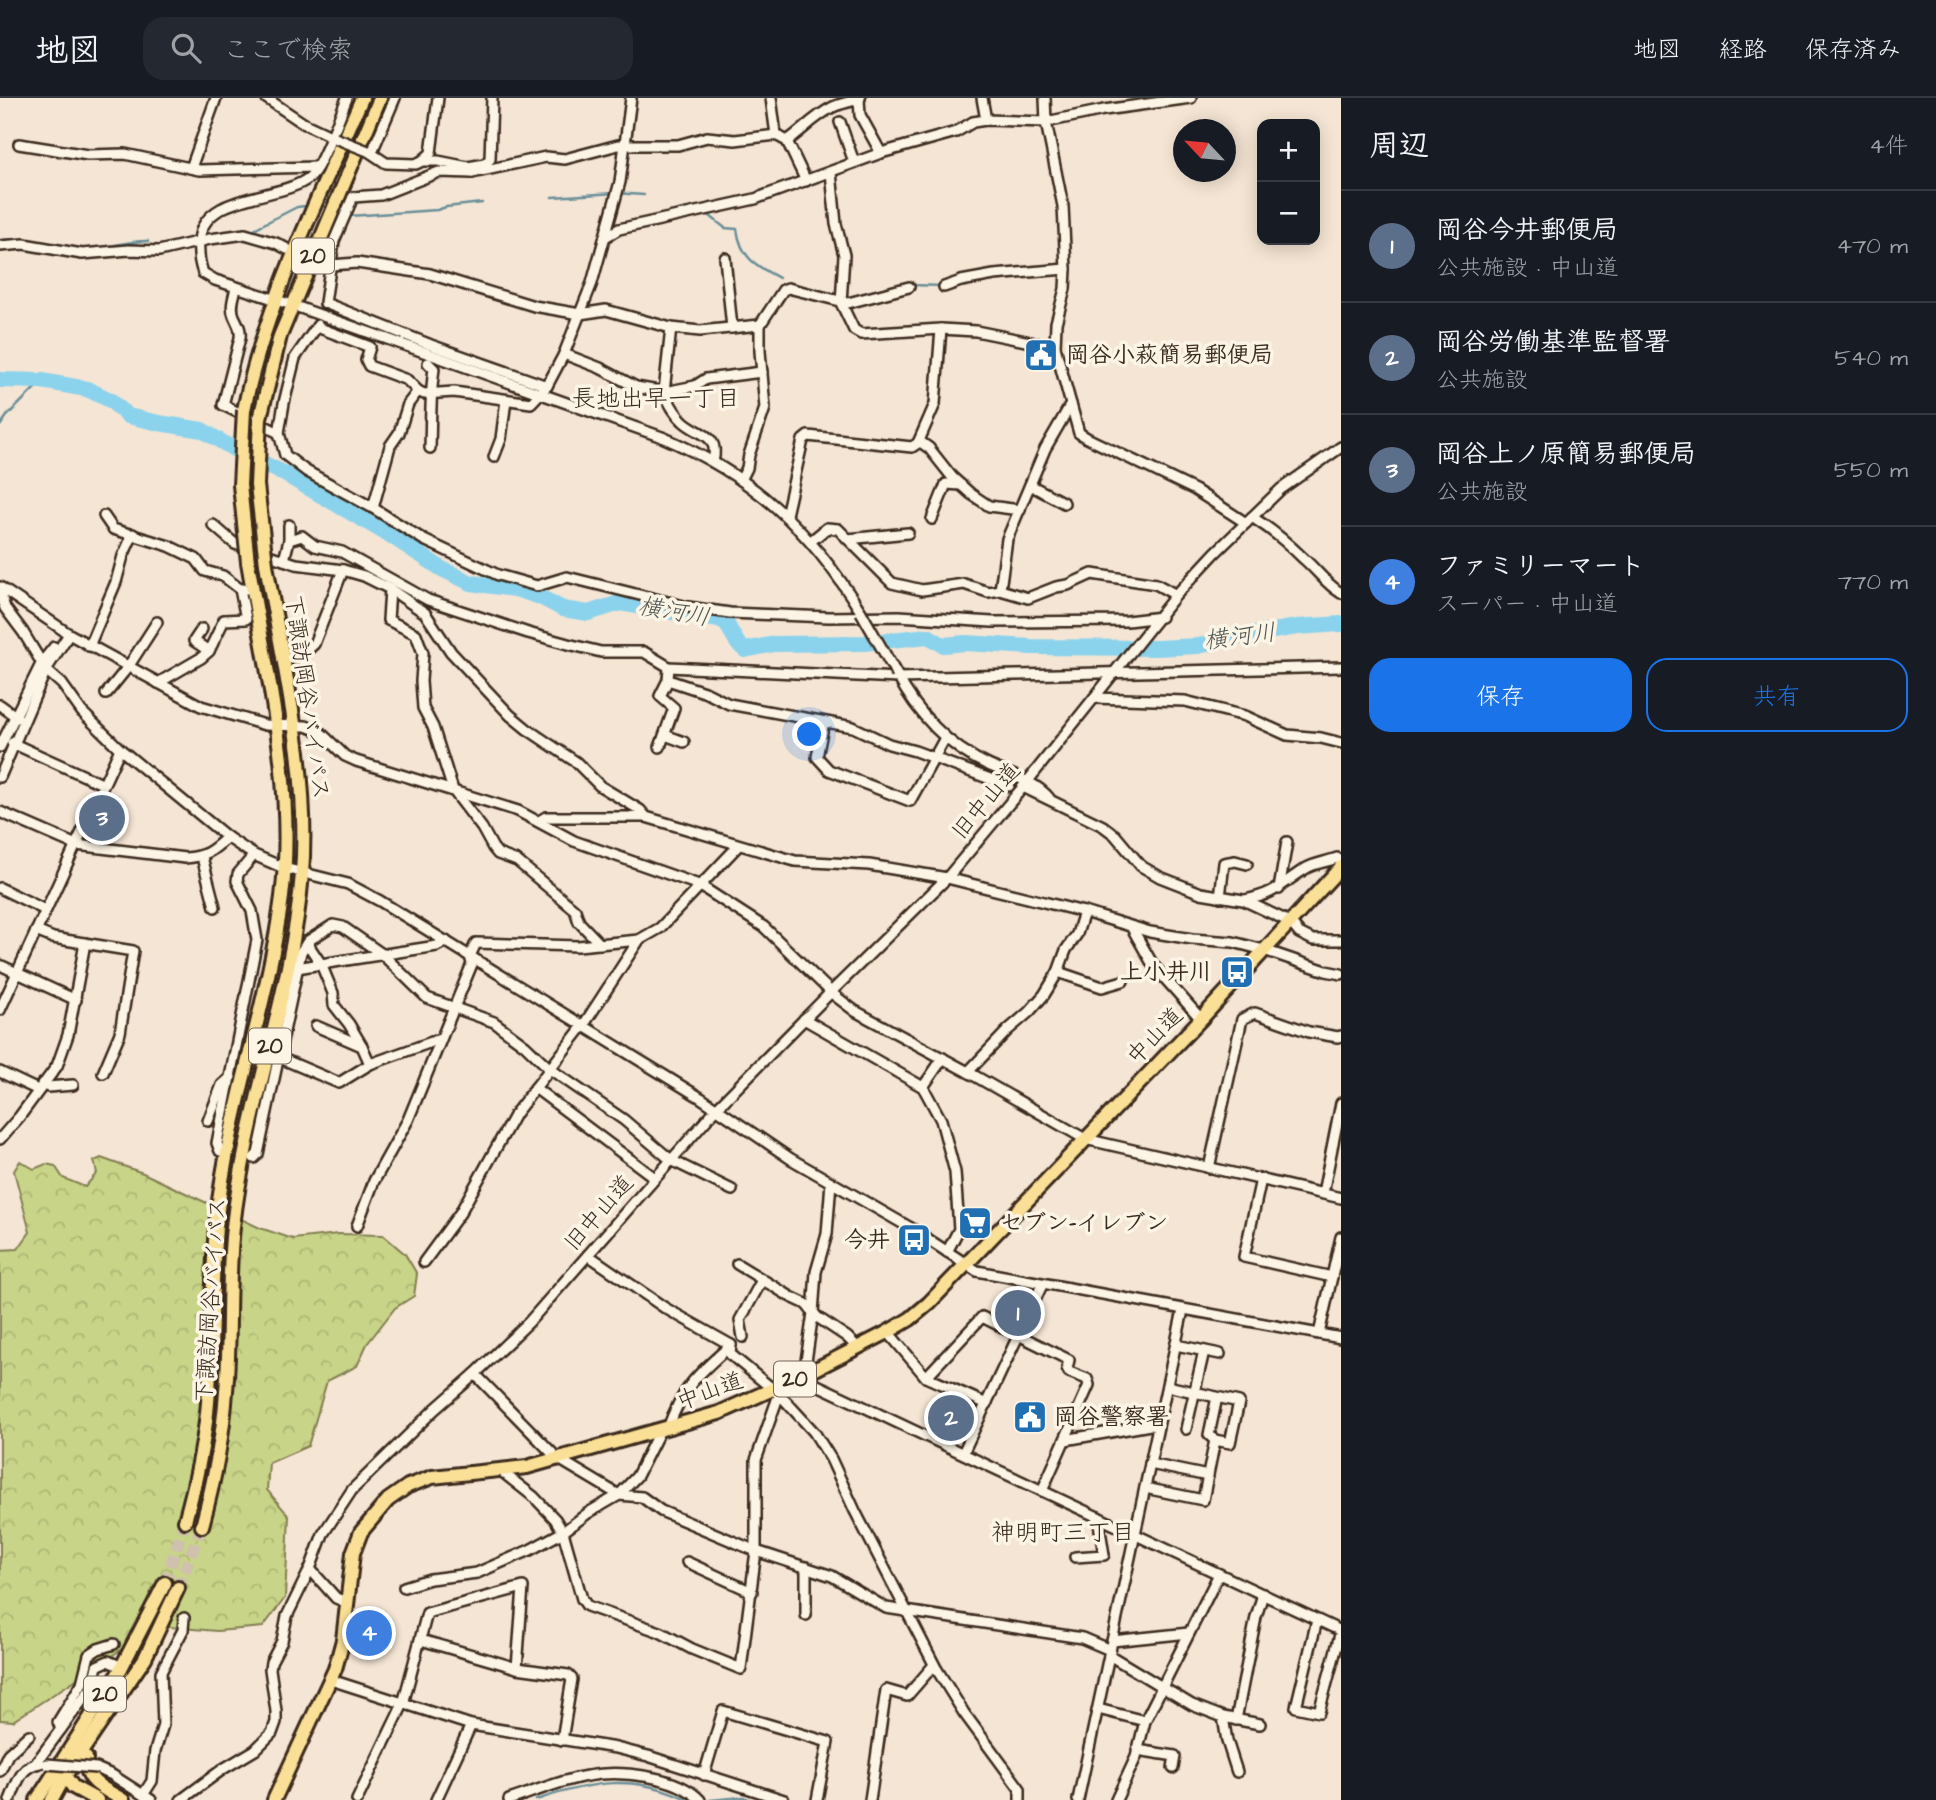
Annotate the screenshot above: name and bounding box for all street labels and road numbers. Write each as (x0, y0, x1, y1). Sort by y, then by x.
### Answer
road number: 20 (292, 238, 334, 274)
street label: 下諏訪岡谷バイパス (277, 593, 337, 801)
street label: 旧中山道 (944, 755, 1028, 847)
street label: 中山道 (1120, 1000, 1190, 1072)
road number: 20 (249, 1028, 291, 1063)
street label: 旧中山道 (557, 1168, 641, 1258)
street label: 下諏訪岡谷バイパス (188, 1196, 234, 1404)
road number: 20 (774, 1362, 816, 1396)
street label: 中山道 (672, 1364, 748, 1418)
road number: 20 (84, 1676, 126, 1712)

